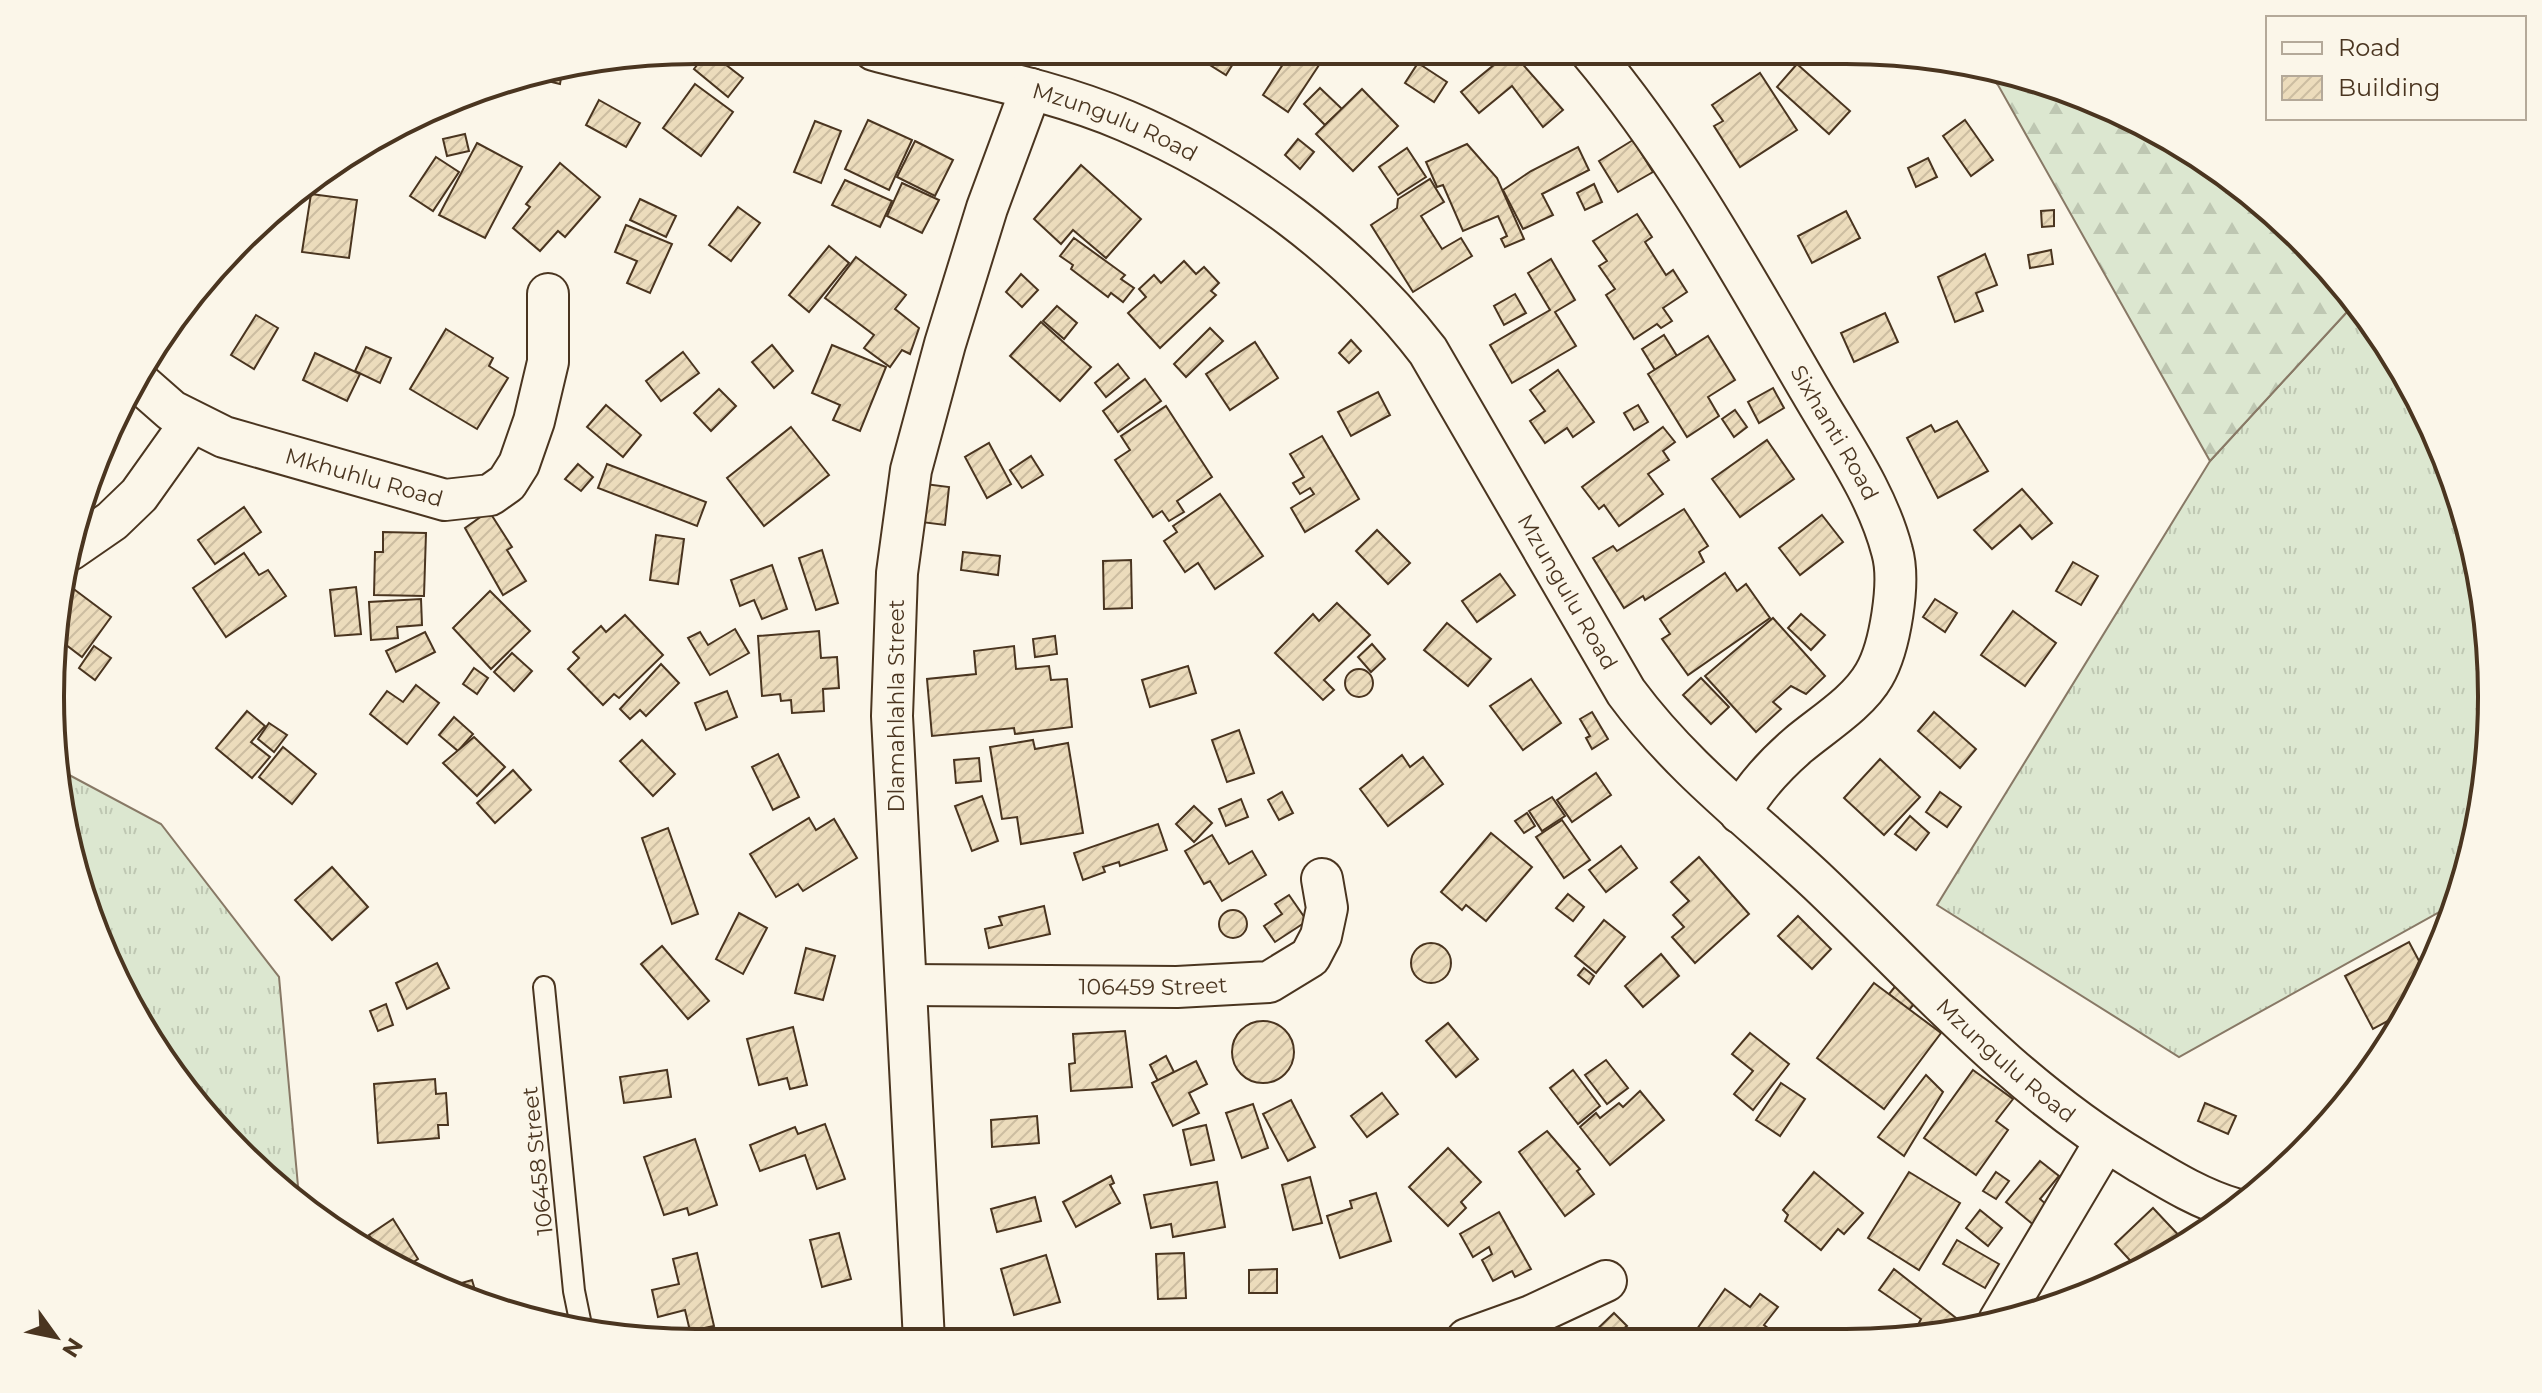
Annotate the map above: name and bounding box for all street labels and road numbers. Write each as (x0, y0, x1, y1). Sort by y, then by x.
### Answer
street label: Mzungulu Road (1029, 77, 1202, 167)
street label: Sixhanti Road (1785, 360, 1884, 505)
street label: Mkhuhlu Road (282, 442, 446, 513)
street label: Mzungulu Road (1512, 509, 1623, 675)
street label: Dlamahlahla Street (883, 599, 910, 813)
street label: 106459 Street (1079, 971, 1228, 1001)
street label: Mzungulu Road (1931, 993, 2081, 1129)
street label: 106458 Street (516, 1085, 559, 1237)

